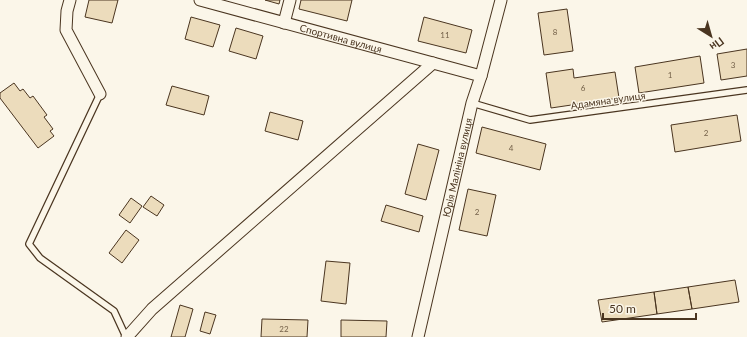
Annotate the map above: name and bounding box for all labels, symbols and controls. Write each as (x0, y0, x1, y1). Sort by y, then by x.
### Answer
north arrow (691, 16, 731, 56)
street label: Спортивна вулиця (299, 21, 383, 55)
house number: 8 (553, 27, 558, 37)
house number: 11 (440, 30, 450, 40)
text: Пн (708, 35, 727, 54)
house number: 3 (731, 60, 736, 70)
house number: 1 (668, 70, 673, 80)
house number: 6 (581, 83, 586, 93)
street label: Адамяна вулиця (570, 89, 646, 111)
street label: Юрія Малініна вулиця (440, 117, 474, 218)
house number: 2 (704, 128, 709, 138)
house number: 4 (509, 143, 514, 153)
house number: 2 (475, 207, 480, 217)
scale bar (603, 295, 696, 321)
text: 50 m (609, 301, 636, 316)
house number: 22 (279, 324, 289, 334)

